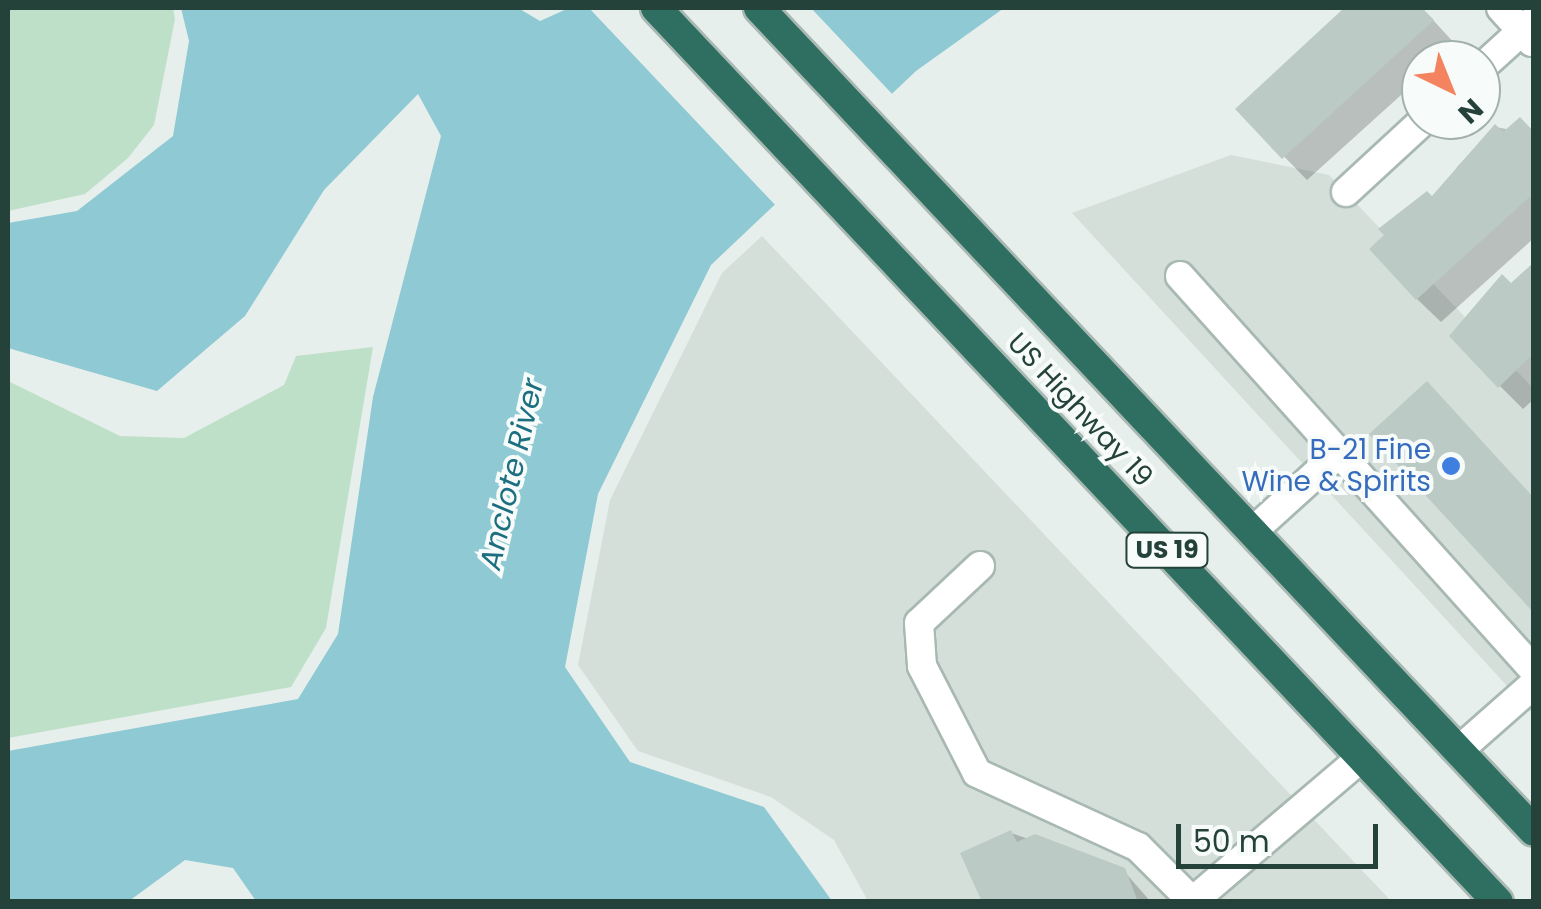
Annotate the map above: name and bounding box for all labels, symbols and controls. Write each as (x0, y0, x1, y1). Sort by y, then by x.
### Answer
north arrow (1401, 40, 1501, 140)
text: N (1449, 89, 1491, 132)
street label: US Highway 19 (1000, 326, 1160, 494)
water label: Anclote River (473, 375, 551, 573)
place label: B-21 Fine Wine & Spirits (1241, 433, 1431, 499)
marker: B-21 Fine Wine & Spirits (1440, 455, 1462, 477)
road number: US 19 (1124, 530, 1210, 570)
scale bar (1181, 804, 1384, 866)
text: 50 m (1193, 820, 1270, 863)

